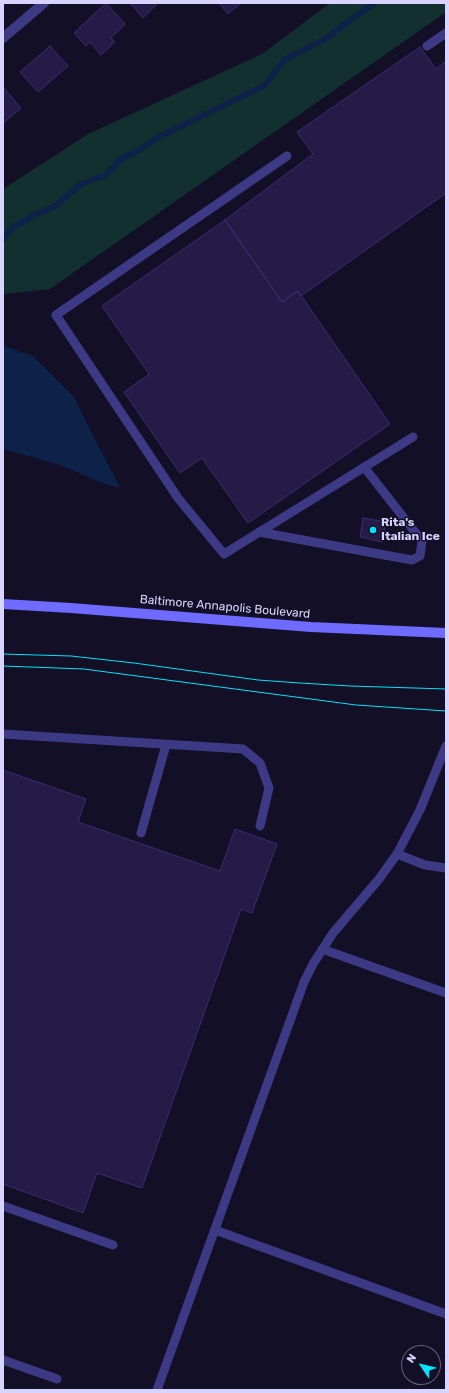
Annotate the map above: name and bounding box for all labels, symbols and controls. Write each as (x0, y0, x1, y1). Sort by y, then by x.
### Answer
place label: Rita's Italian Ice (381, 516, 440, 544)
marker: Rita's Italian Ice (368, 525, 378, 535)
street label: Baltimore Annapolis Boulevard (139, 592, 311, 622)
north arrow (401, 1345, 441, 1385)
text: N (404, 1351, 419, 1365)

